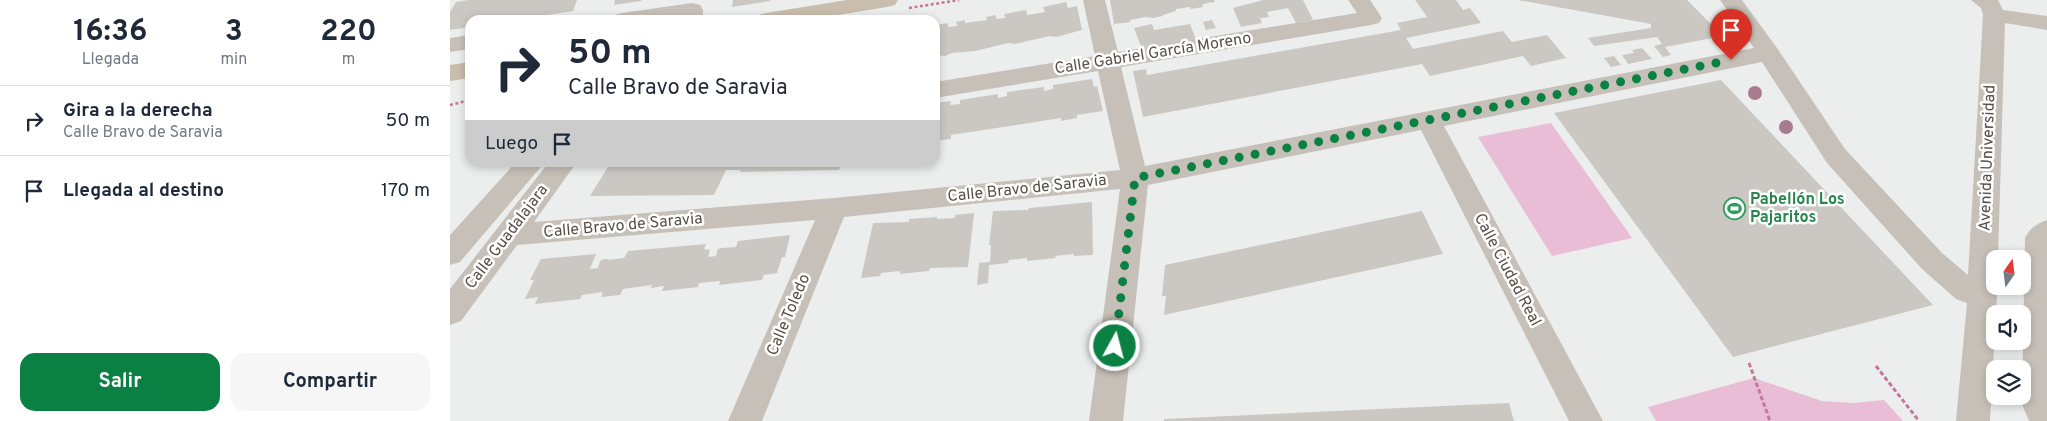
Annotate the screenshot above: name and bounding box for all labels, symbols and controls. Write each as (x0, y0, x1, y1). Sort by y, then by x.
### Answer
pin (1710, 9, 1752, 60)
text: 16:36 (73, 14, 147, 51)
text: 3 (225, 14, 243, 51)
text: 220 (320, 14, 377, 51)
icon: arrive (1717, 16, 1745, 44)
street label: Calle Gabriel García Moreno (1053, 29, 1253, 79)
text: 50 m (568, 32, 652, 76)
icon: right (485, 35, 550, 100)
text: Llegada (82, 50, 139, 70)
text: min (221, 50, 247, 70)
text: m (342, 50, 355, 70)
text: Calle Bravo de Saravia (568, 75, 788, 102)
street label: Avenida Universidad (1975, 84, 2001, 232)
text: Gira a la derecha (63, 99, 213, 123)
icon: right (20, 107, 48, 135)
text: 50 m (385, 109, 430, 133)
text: Calle Bravo de Saravia (63, 123, 223, 143)
icon: arrive (548, 130, 576, 158)
text: Luego (485, 132, 538, 156)
street label: Calle Bravo de Saravia (947, 171, 1107, 207)
icon: arrive (20, 177, 48, 205)
text: Llegada al destino (63, 179, 224, 203)
text: 170 m (381, 179, 430, 203)
street label: Calle Guadalajara (461, 181, 553, 293)
place label: Pabellón Los Pajaritos (1750, 190, 1845, 228)
sports icon: Pabellón Los Pajaritos (1722, 197, 1746, 221)
street label: Calle Bravo de Saravia (543, 209, 703, 243)
street label: Calle Ciudad Real (1469, 210, 1545, 330)
north arrow (1986, 250, 2031, 295)
map controls (1986, 250, 2031, 405)
street label: Calle Toledo (763, 271, 815, 359)
button: sound (1986, 305, 2031, 350)
position arrow (1088, 319, 1140, 371)
button: Salir (20, 353, 220, 411)
button: Compartir (230, 353, 430, 411)
button: layers (1986, 360, 2031, 405)

